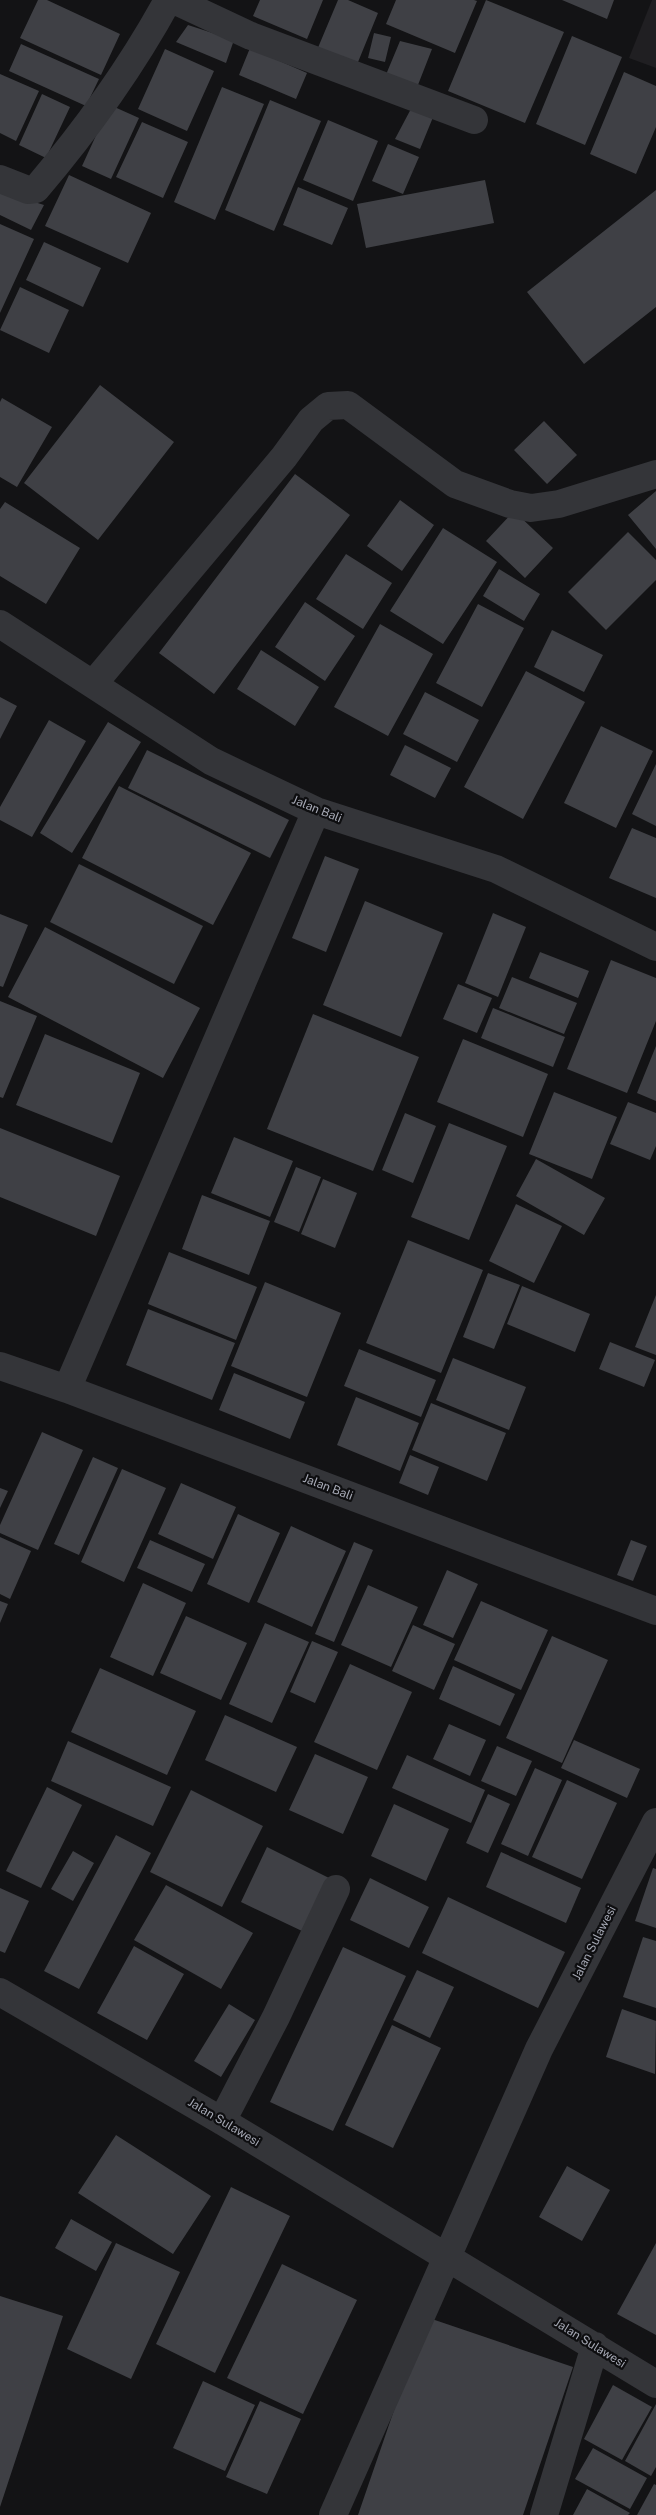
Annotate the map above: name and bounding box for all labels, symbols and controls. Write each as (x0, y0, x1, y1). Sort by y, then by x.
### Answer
street label: Jalan Bali (290, 793, 344, 825)
street label: Jalan Bali (301, 1471, 355, 1503)
street label: Jalan Sulawesi (569, 1903, 619, 1982)
street label: Jalan Sulawesi (185, 2095, 263, 2149)
street label: Jalan Sulawesi (552, 2315, 628, 2371)

